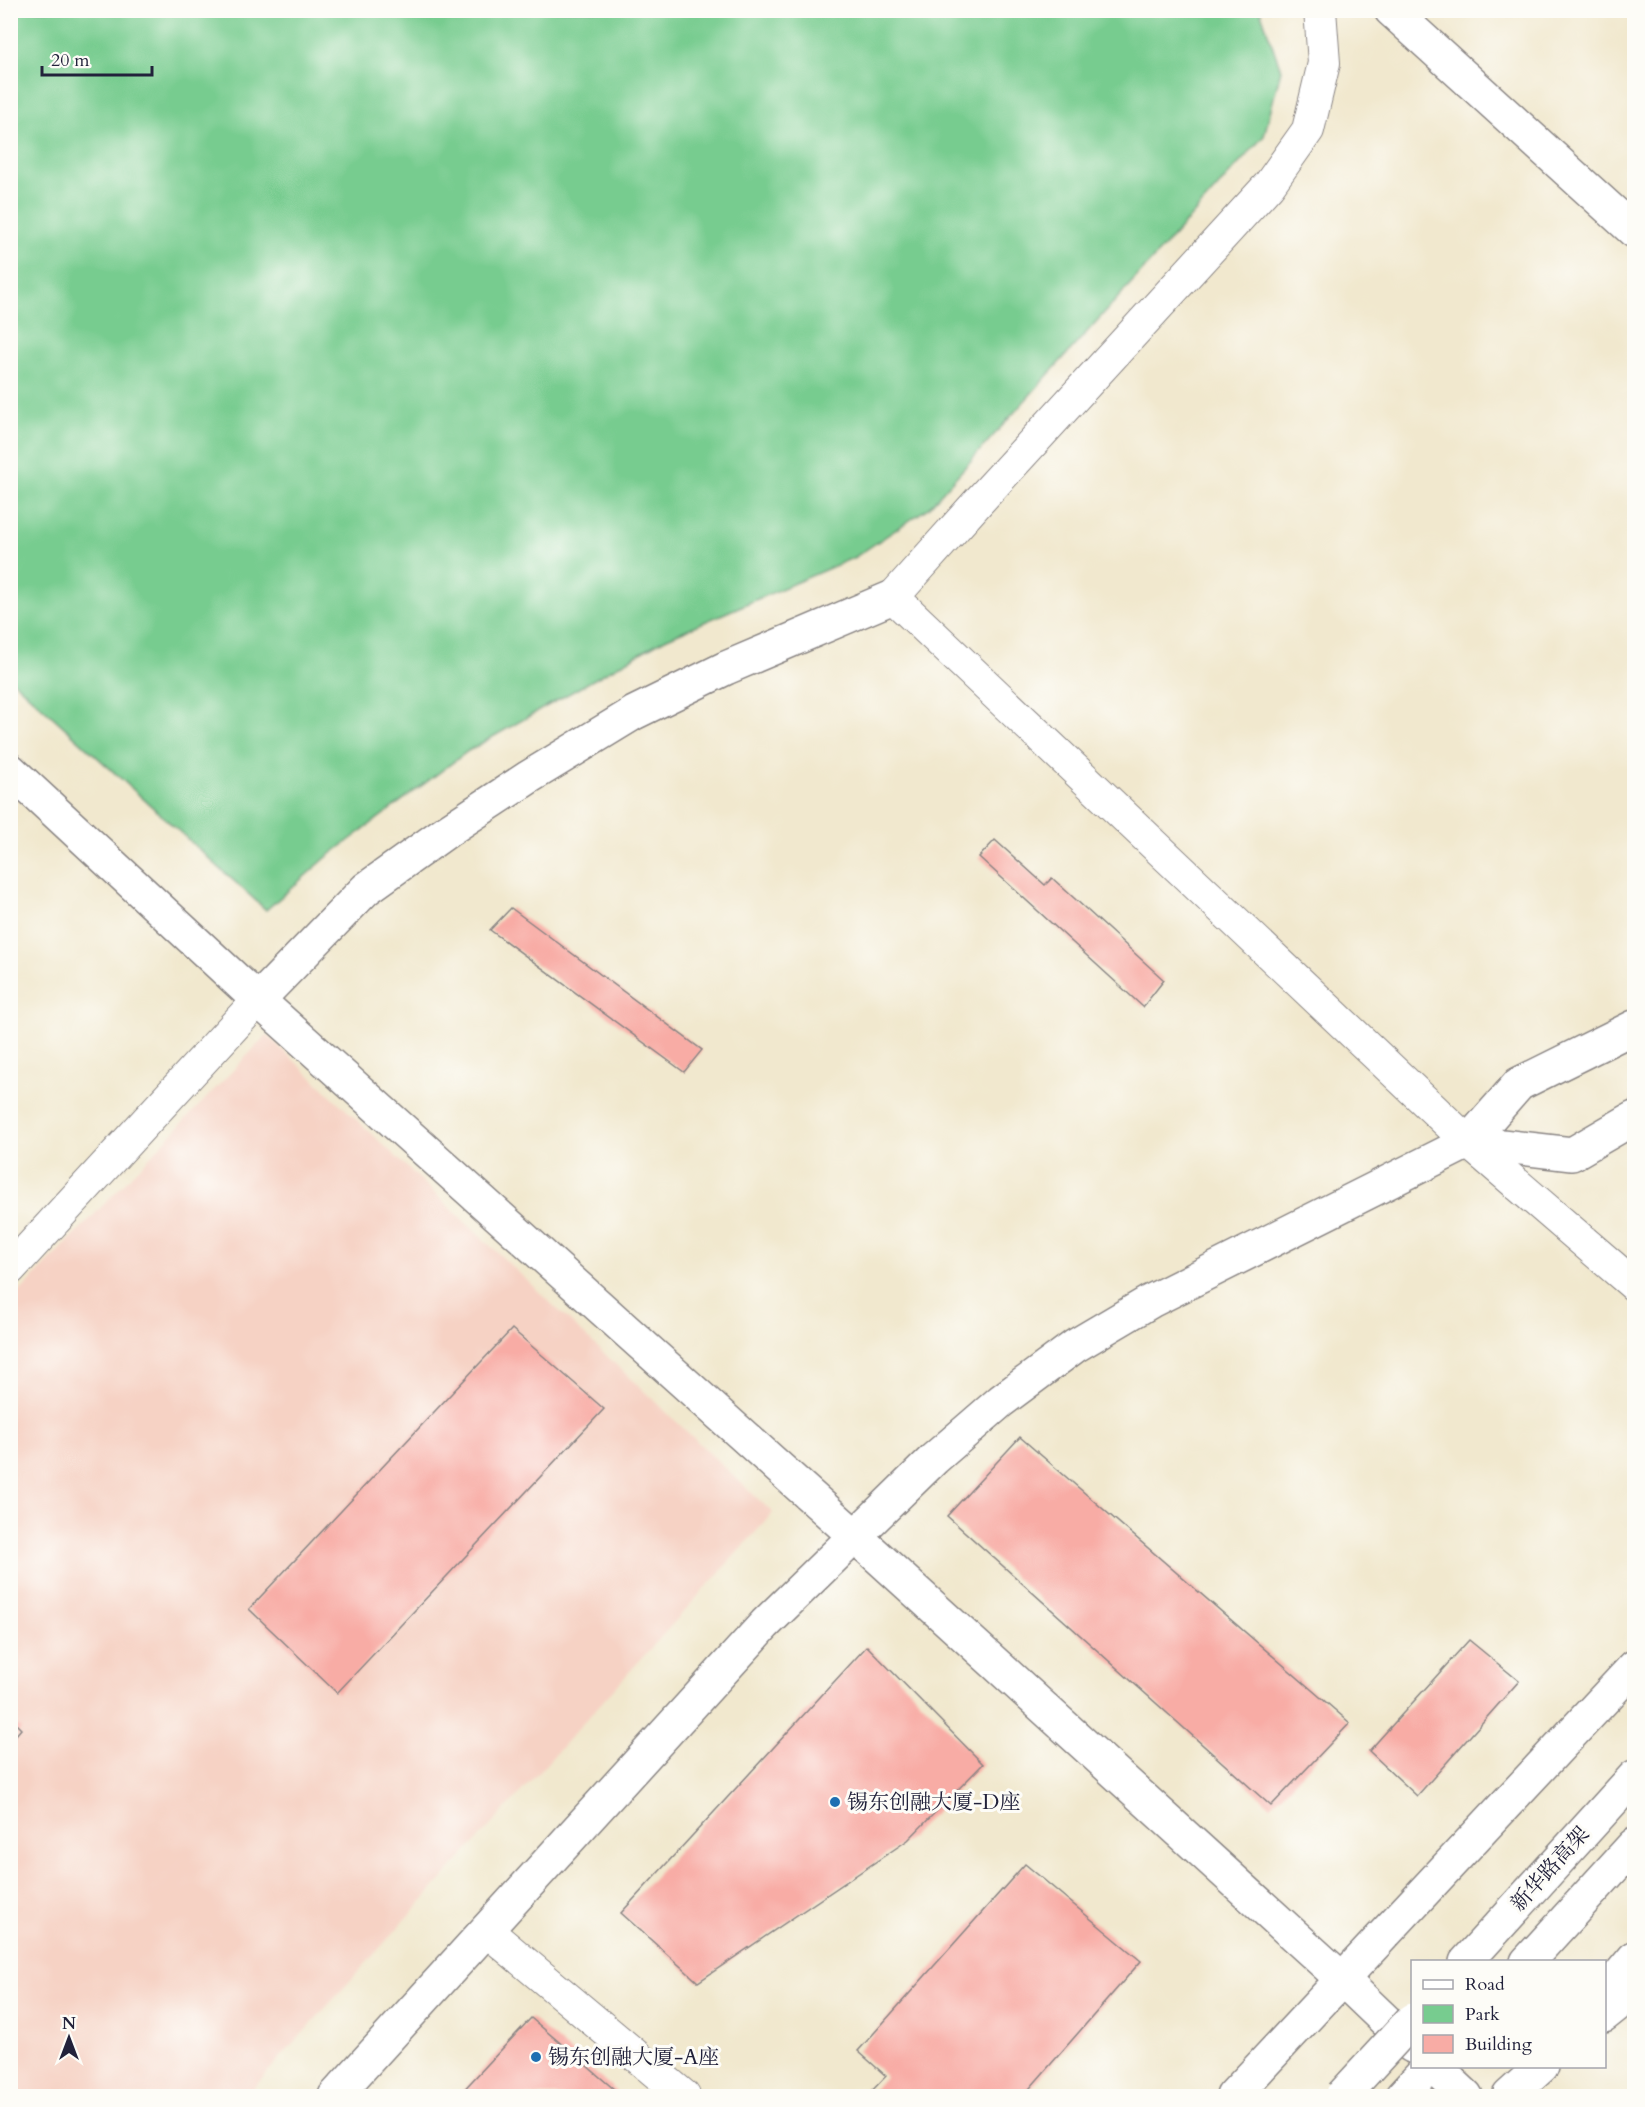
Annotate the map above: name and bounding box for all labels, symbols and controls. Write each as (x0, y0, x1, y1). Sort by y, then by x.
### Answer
scale bar (42, 39, 152, 77)
text: 20 m (51, 48, 90, 73)
place label: 锡东创融大厦-D座 (847, 1788, 1020, 1817)
marker: 锡东创融大厦-D座 (828, 1795, 842, 1809)
street label: 新华路高架 (1504, 1820, 1596, 1918)
legend (1411, 1960, 1606, 2068)
text: Road (1465, 1972, 1505, 1997)
text: Park (1465, 2002, 1500, 2027)
north arrow (39, 2008, 99, 2068)
text: N (62, 2013, 76, 2035)
text: Building (1465, 2032, 1533, 2057)
place label: 锡东创融大厦-A座 (548, 2043, 719, 2072)
marker: 锡东创融大厦-A座 (529, 2050, 543, 2064)

